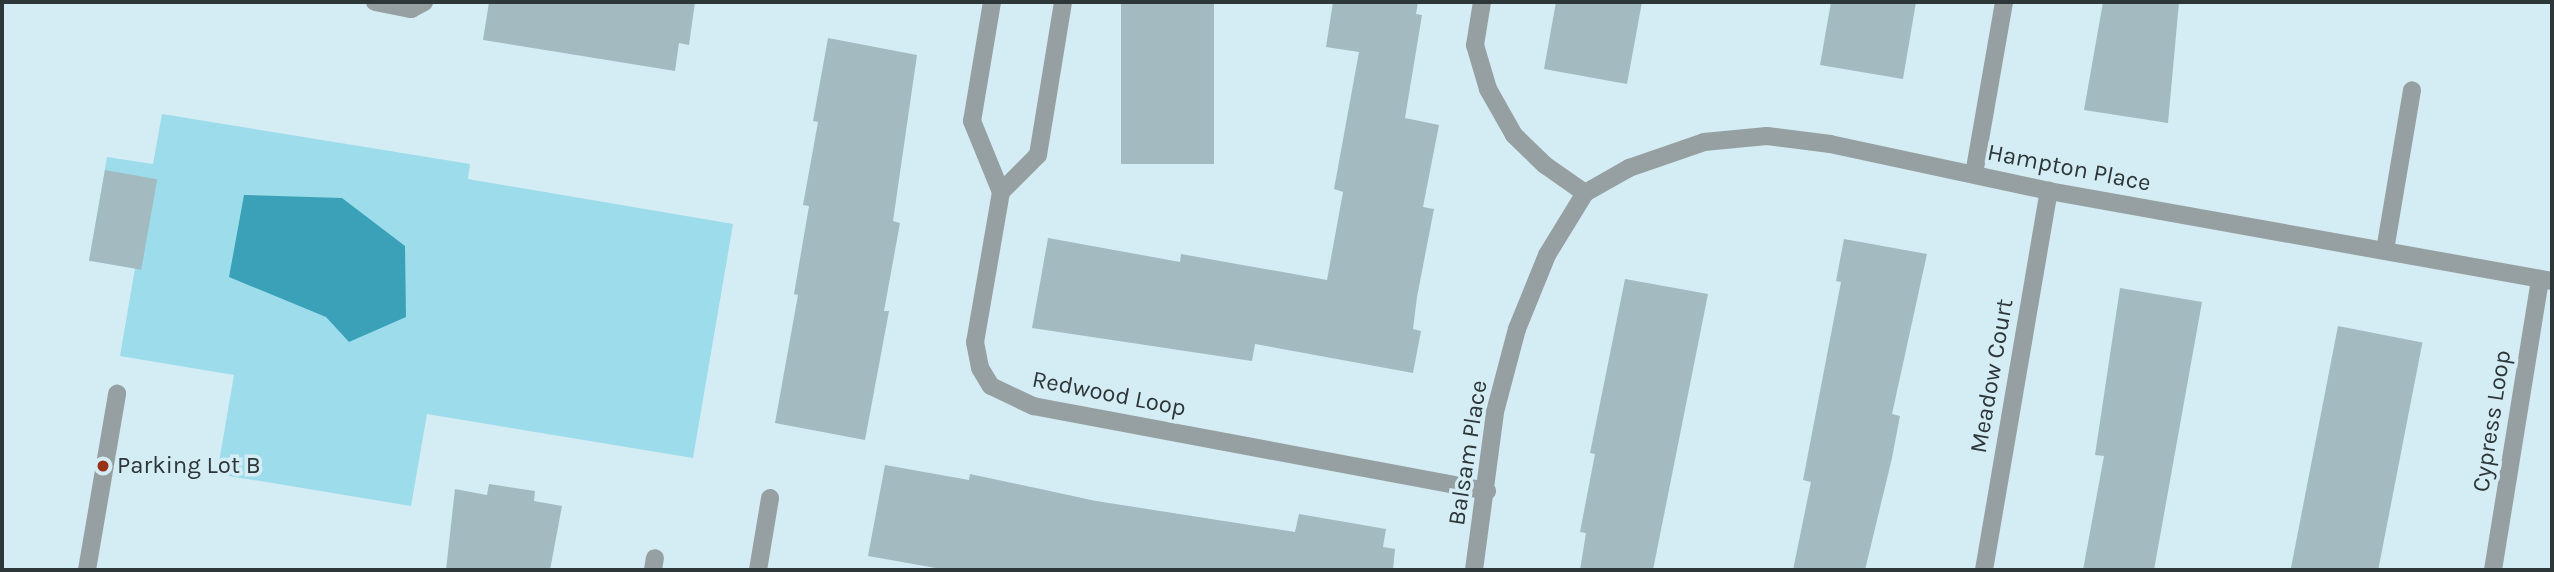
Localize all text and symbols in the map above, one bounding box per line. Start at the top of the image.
street label: Hampton Place [1985,138,2153,198]
street label: Meadow Court [1964,297,2020,455]
street label: Cypress Loop [2467,348,2517,494]
street label: Redwood Loop [1030,365,1188,423]
street label: Balsam Place [1442,378,1494,528]
place label: Parking Lot B [117,452,261,480]
marker: Parking Lot B [95,458,111,474]

